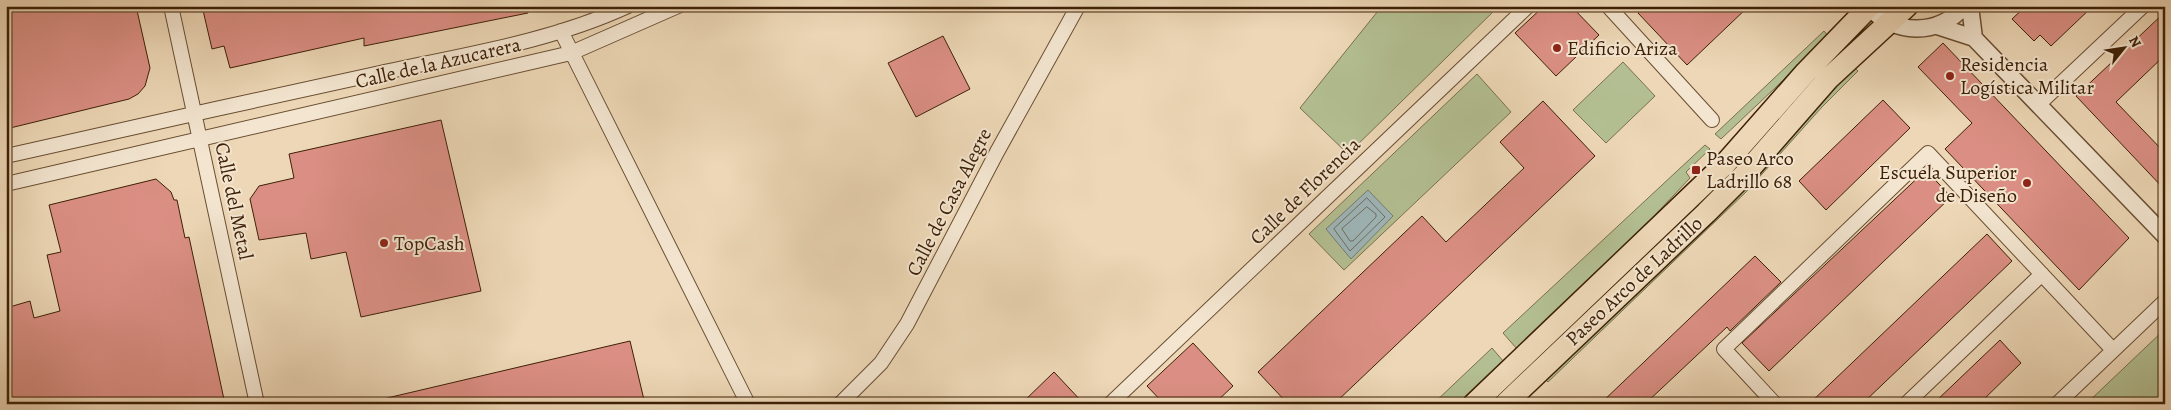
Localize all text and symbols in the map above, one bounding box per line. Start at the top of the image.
north arrow [2098,22,2148,72]
street label: Calle de la Azucarera [353,31,524,95]
text: N [2124,33,2146,51]
place label: Edificio Ariza [1567,35,1678,62]
marker: Edificio Ariza [1551,42,1563,54]
place label: Residencia Logística Militar [1960,51,2094,101]
marker: Residencia Logística Militar [1944,70,1956,82]
street label: Calle de Casa Alegre [900,123,998,281]
street label: Calle de Florencia [1244,131,1367,251]
street label: Calle del Metal [208,140,260,262]
place label: Paseo Arco Ladrillo 68 [1706,145,1794,195]
place label: Escuela Superior de Diseño [1879,159,2017,209]
marker: Paseo Arco Ladrillo 68 [1690,164,1702,176]
marker: Escuela Superior de Diseño [2021,177,2033,189]
street label: Paseo Arco de Ladrillo [1559,210,1709,352]
place label: TopCash [394,230,465,257]
marker: TopCash [378,237,390,249]

